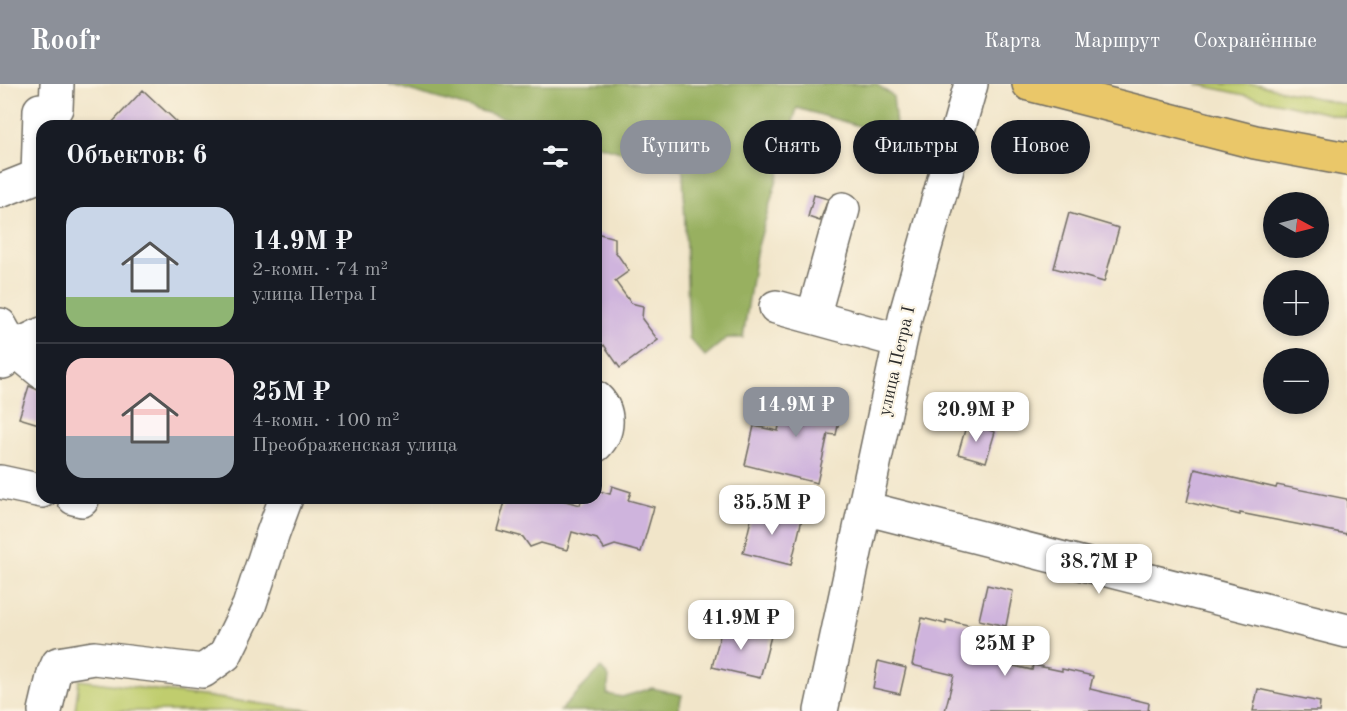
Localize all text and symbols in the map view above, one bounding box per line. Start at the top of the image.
text: Roofr [30,28,101,56]
text: Карта [984,31,1041,52]
text: Маршрут [1074,31,1160,52]
text: Сохранённые [1193,31,1317,52]
chip: Купить [620,120,731,174]
chip: Снять [743,120,841,174]
chip: Фильтры [853,120,979,174]
chip: Новое [991,120,1090,174]
icon: filters [539,140,572,173]
text: Объектов: 6 [66,143,207,169]
north arrow [1263,192,1329,258]
map controls [1263,192,1329,414]
text: 14.9M ₽ [252,229,353,255]
icon: home [114,231,186,303]
text: 2-комн. · 74 m² [252,260,388,280]
button: + [1263,270,1329,336]
text: улица Петра I [252,285,377,305]
street label: улица Петра I [876,304,918,418]
button: − [1263,348,1329,414]
text: 25M ₽ [252,380,331,406]
icon: home [114,382,186,454]
pin: 14.9M ₽ [741,387,851,438]
pin: 20.9M ₽ [921,392,1031,443]
text: 14.9M ₽ [757,396,835,416]
text: 20.9M ₽ [937,401,1015,421]
text: 4-комн. · 100 m² [252,411,400,431]
text: Преображенская улица [252,436,458,456]
pin: 35.5M ₽ [717,485,827,536]
text: 35.5M ₽ [733,494,811,514]
pin: 38.7M ₽ [1044,544,1154,595]
text: 38.7M ₽ [1060,553,1138,573]
pin: 41.9M ₽ [686,600,796,651]
text: 41.9M ₽ [702,609,780,629]
pin: 25M ₽ [963,626,1047,677]
text: 25M ₽ [975,635,1035,655]

